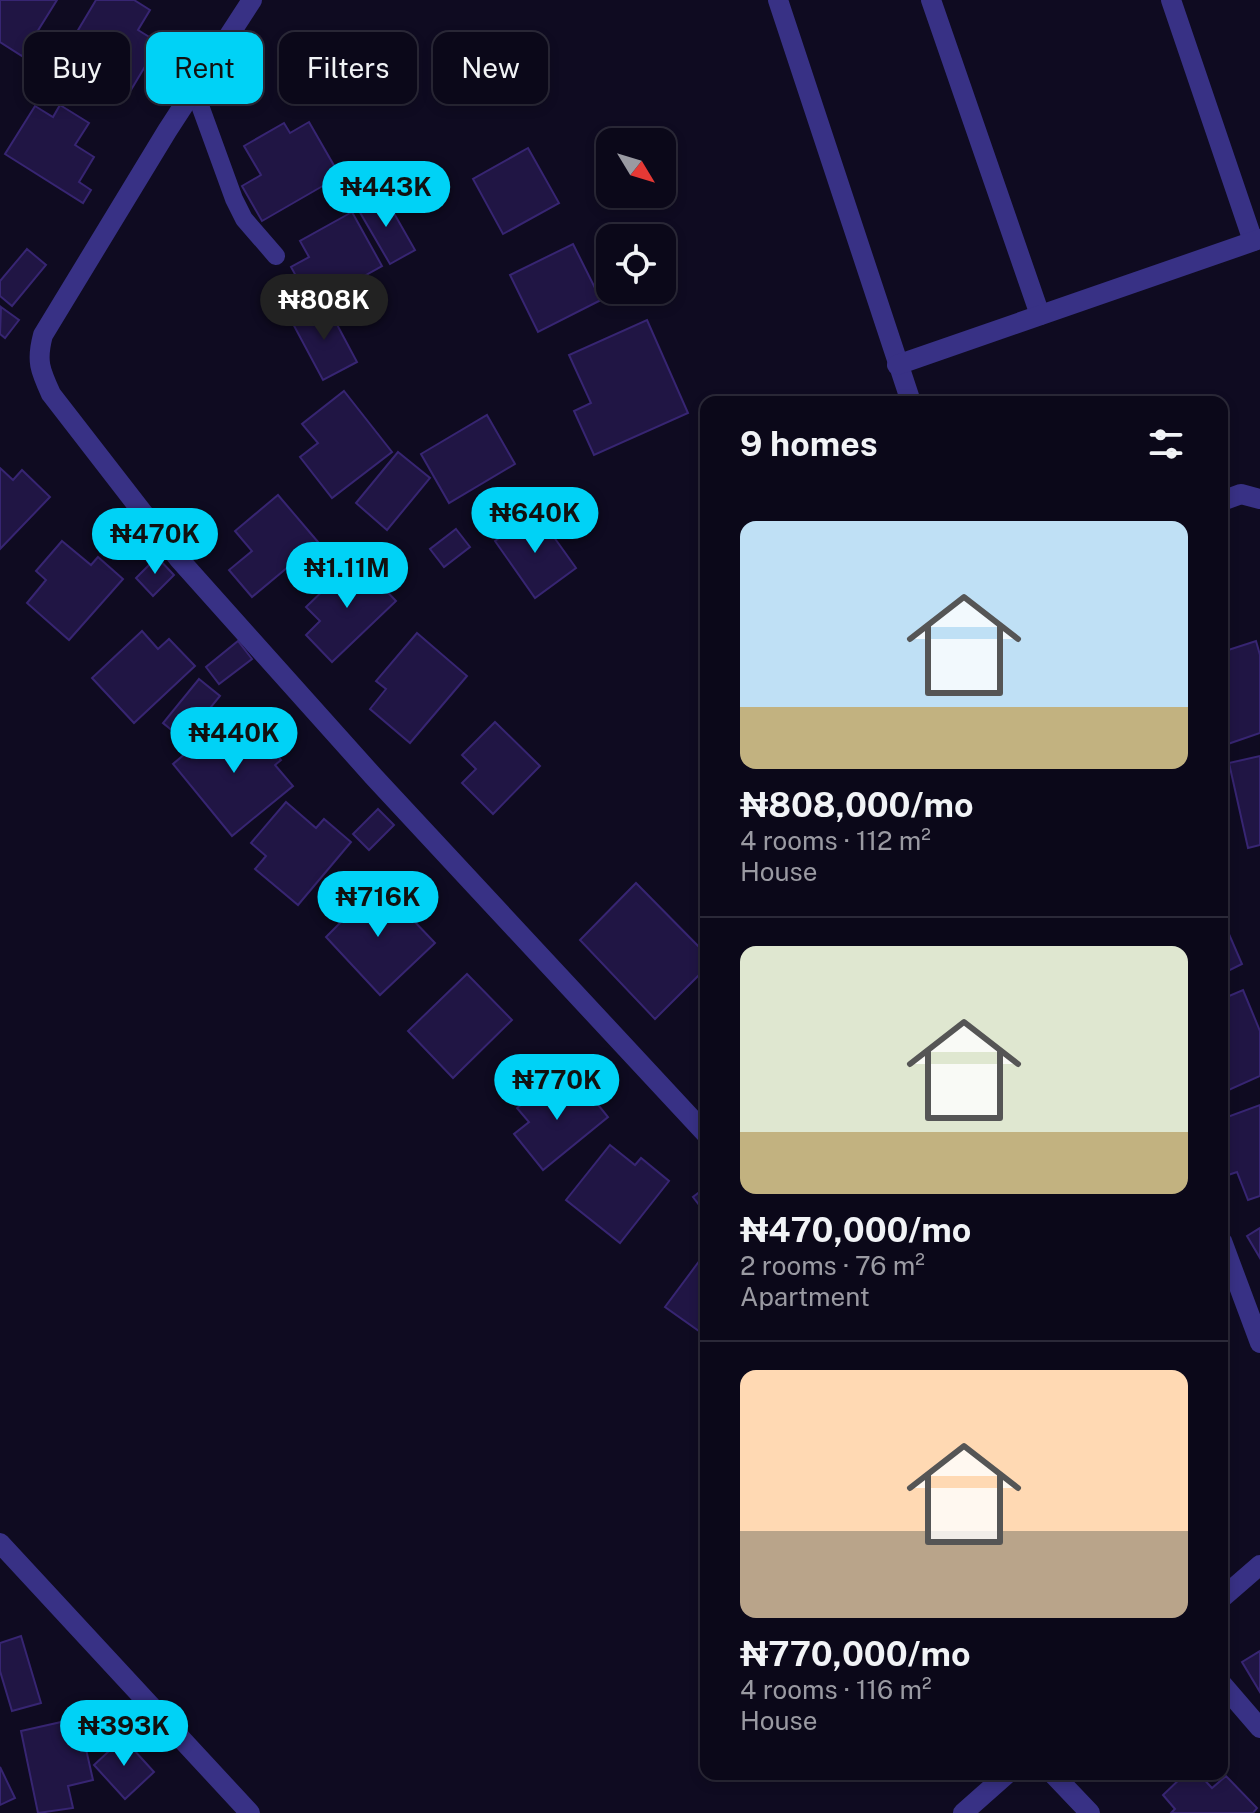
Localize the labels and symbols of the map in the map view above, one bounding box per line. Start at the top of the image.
north arrow [596,128,676,208]
pin: ₦443K [330,161,442,229]
pin: ₦808K [268,274,380,342]
pin: ₦640K [479,487,591,555]
pin: ₦470K [99,508,211,576]
pin: ₦1.11M [282,542,412,610]
pin: ₦440K [178,707,290,775]
pin: ₦716K [322,871,434,939]
pin: ₦770K [501,1054,613,1122]
pin: ₦393K [68,1700,180,1768]

